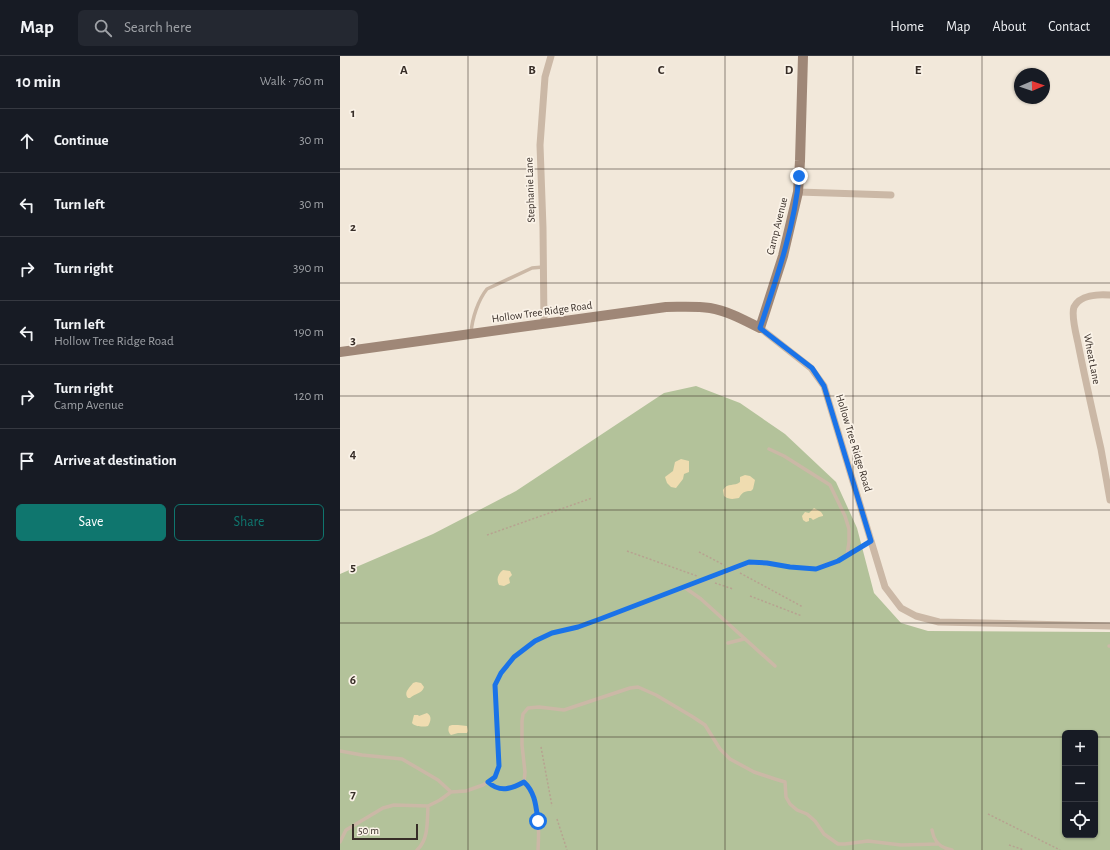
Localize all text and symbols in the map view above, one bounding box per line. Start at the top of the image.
search box [78,10,358,46]
icon: search [92,17,114,39]
text: Map [20,18,54,37]
text: Search here [124,20,192,35]
text: Home [890,20,924,34]
text: Map [946,20,970,34]
text: About [992,20,1026,34]
text: Contact [1048,20,1090,34]
text: A [400,64,408,77]
text: B [528,64,536,77]
text: C [658,64,665,77]
text: D [785,64,794,77]
text: E [915,64,922,77]
north arrow [1014,68,1050,104]
text: 10 min [16,73,61,90]
text: Walk · 760 m [260,75,324,88]
text: 1 [351,107,355,120]
icon: ahead [16,130,38,152]
text: Continue [54,133,109,148]
text: 30 m [299,134,324,147]
street label: Stephanie Lane [523,157,537,223]
route end [790,167,808,185]
icon: left [16,194,38,216]
street label: Camp Avenue [765,196,789,256]
text: Turn left [54,197,105,212]
text: 30 m [299,198,324,211]
text: 2 [350,221,356,234]
icon: right [16,258,38,280]
text: Turn right [54,261,113,276]
text: 390 m [293,262,324,275]
street label: Hollow Tree Ridge Road [491,299,593,325]
text: Turn left [54,317,105,332]
icon: left [16,322,38,344]
text: 190 m [294,326,324,339]
street label: Wheat Lane [1082,333,1102,385]
text: 3 [350,334,356,347]
text: Hollow Tree Ridge Road [54,335,174,348]
text: Turn right [54,381,113,396]
icon: right [16,386,38,408]
text: 120 m [294,390,324,403]
street label: Hollow Tree Ridge Road [834,393,874,493]
text: Camp Avenue [54,399,124,412]
text: 4 [350,448,357,461]
icon: arrive [16,450,38,472]
text: Arrive at destination [54,453,177,468]
button: Save [16,504,166,541]
button: Share [174,504,324,541]
text: 5 [350,561,356,574]
text: 6 [350,674,356,687]
map controls [1062,730,1098,838]
button: + [1062,730,1098,766]
button: − [1062,766,1098,802]
text: 7 [350,788,356,801]
button: locate [1062,802,1098,838]
route start [529,812,547,830]
scale bar [352,822,418,841]
text: 50 m [358,825,379,836]

